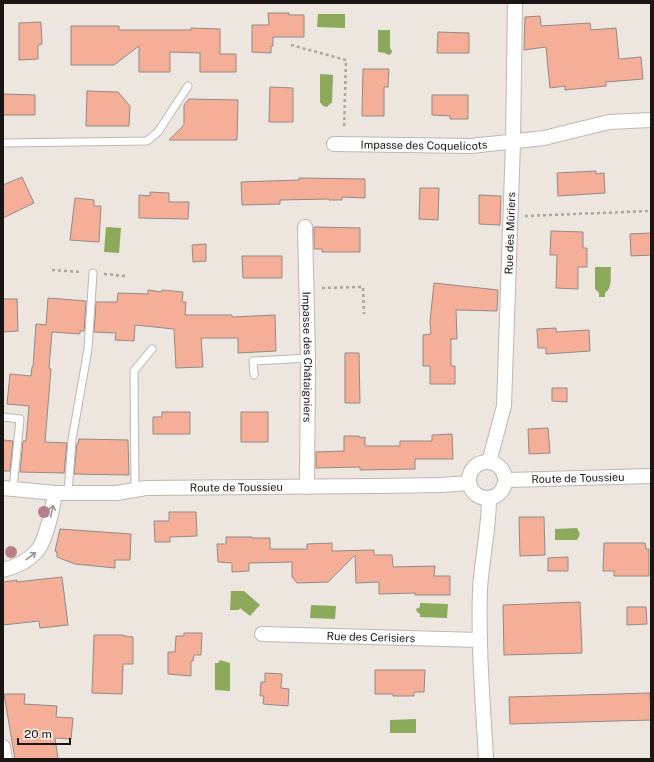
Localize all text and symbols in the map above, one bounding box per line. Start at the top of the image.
street label: Impasse des Coquelicots [361,138,488,152]
street label: Rue des Mûriers [502,191,517,275]
street label: Impasse des Châtaigniers [300,291,314,423]
street label: Route de Toussieu [531,471,625,485]
street label: Route de Toussieu [190,481,283,494]
one-way arrow [48,505,56,518]
one-way arrow [25,551,36,560]
street label: Rue des Cerisiers [326,630,416,644]
scale bar [18,720,70,746]
text: 20 m [24,727,52,741]

